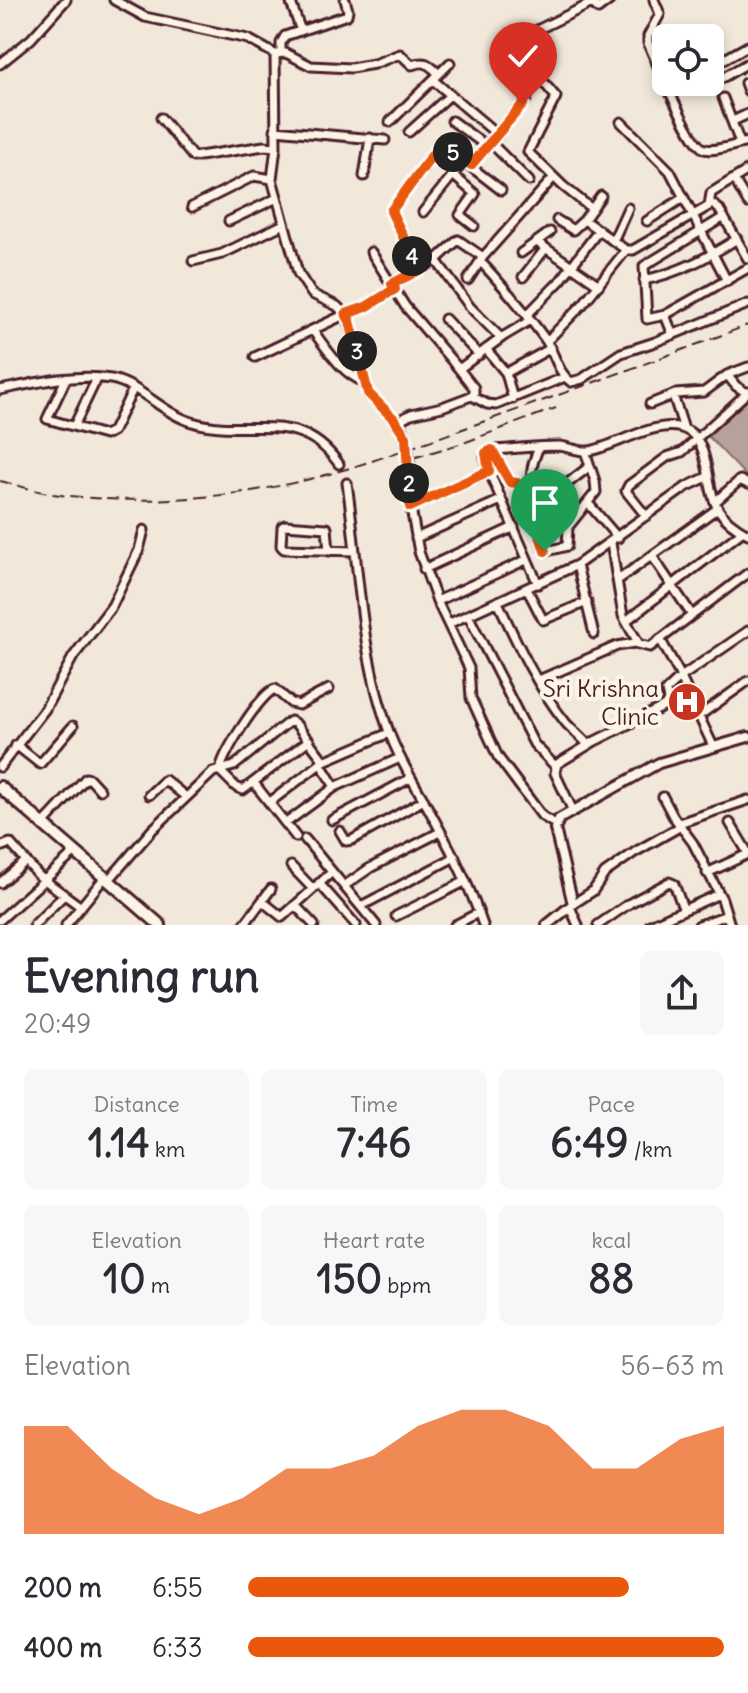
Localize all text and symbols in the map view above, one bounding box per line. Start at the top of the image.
pin [489,22,557,104]
map controls [652,24,724,96]
button: locate [652,24,724,96]
icon: check [501,34,545,78]
pin: 5 [433,132,473,172]
text: 5 [447,138,459,166]
pin: 4 [392,236,432,276]
text: 4 [406,242,418,270]
pin: 3 [337,331,377,371]
text: 3 [351,337,363,365]
pin: 2 [389,463,429,503]
text: 2 [403,469,415,497]
pin [511,469,579,551]
icon: arrive [523,481,567,525]
place label: Sri Krishna Clinic [542,673,659,731]
hospital icon: Sri Krishna Clinic [666,681,708,723]
text: Evening run [24,949,259,1004]
button: share [640,951,724,1035]
text: 20:49 [24,1007,91,1040]
text: Distance [94,1090,180,1118]
text: Time [350,1090,398,1118]
text: Pace [587,1090,635,1118]
text: 1.14 [88,1118,150,1168]
text: 7:46 [337,1118,411,1168]
text: 6:49 [550,1118,629,1168]
text: km [150,1135,185,1163]
text: /km [629,1135,672,1163]
text: Elevation [92,1226,182,1254]
text: Heart rate [323,1226,425,1254]
text: kcal [592,1226,631,1254]
text: 10 [103,1254,146,1304]
text: 150 [317,1254,382,1304]
text: 88 [588,1254,634,1304]
text: m [146,1271,170,1299]
text: bpm [382,1271,431,1299]
text: Elevation [24,1349,131,1382]
text: 56–63 m [621,1349,724,1382]
text: 200 m [24,1571,101,1604]
text: 6:55 [152,1571,203,1604]
text: 400 m [24,1631,102,1664]
text: 6:33 [152,1631,202,1664]

